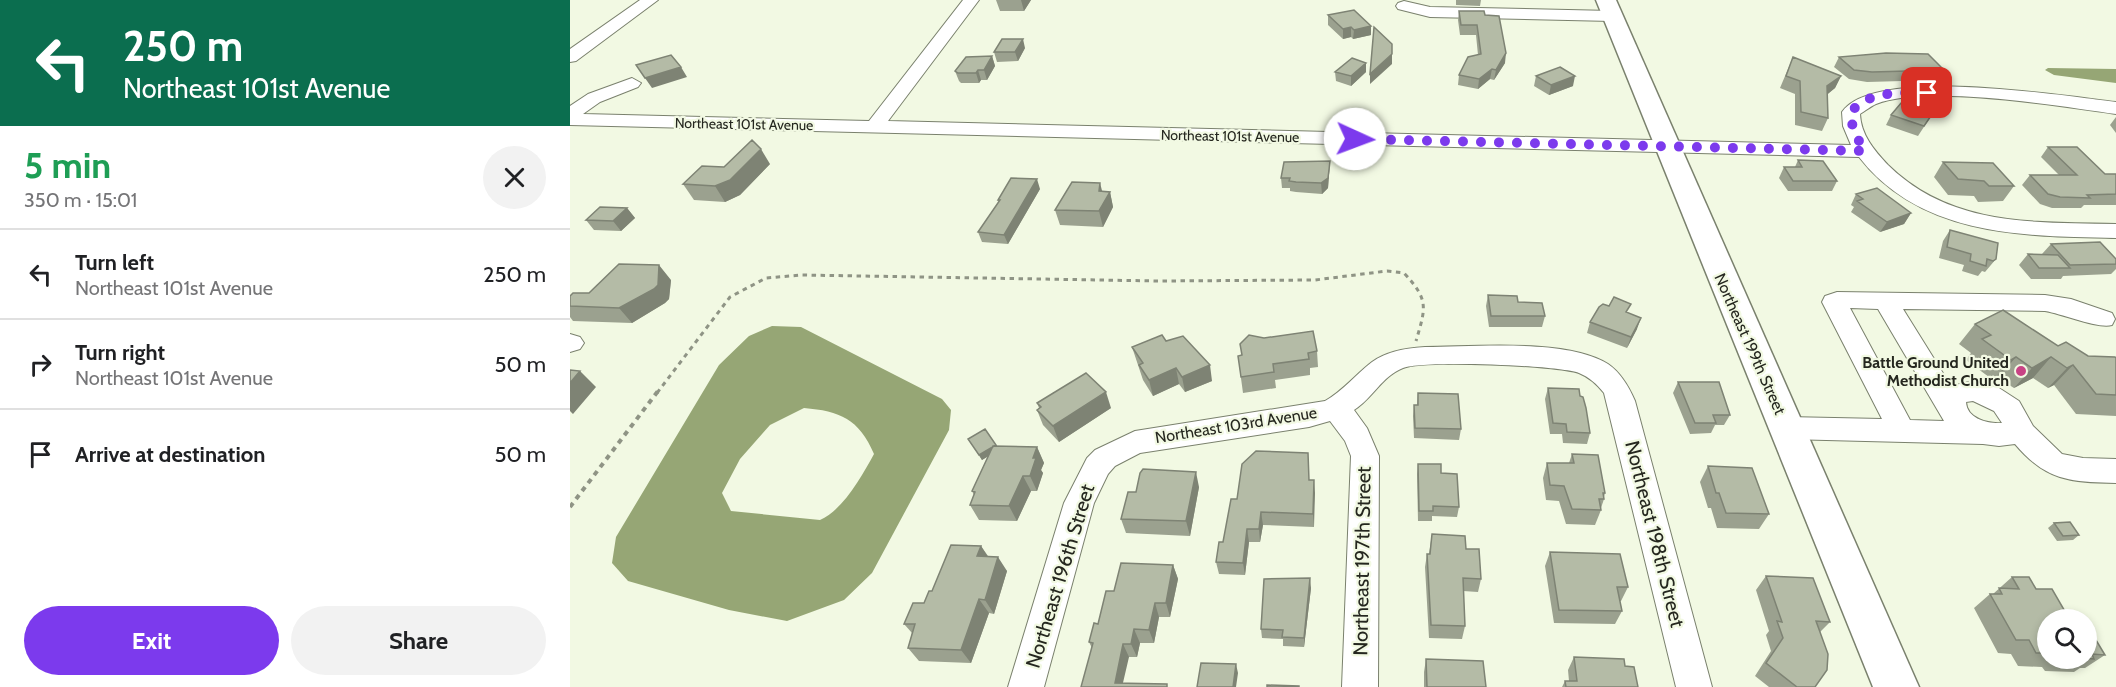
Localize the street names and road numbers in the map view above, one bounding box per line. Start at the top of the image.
street label: Northeast 101st Avenue [675,114,813,134]
street label: Northeast 101st Avenue [1161,126,1299,146]
street label: Northeast 199th Street [1710,270,1790,418]
street label: Northeast 103rd Avenue [1154,403,1318,447]
street label: Northeast 198th Street [1620,438,1690,630]
street label: Northeast 197th Street [1348,466,1376,656]
street label: Northeast 196th Street [1021,481,1099,671]

